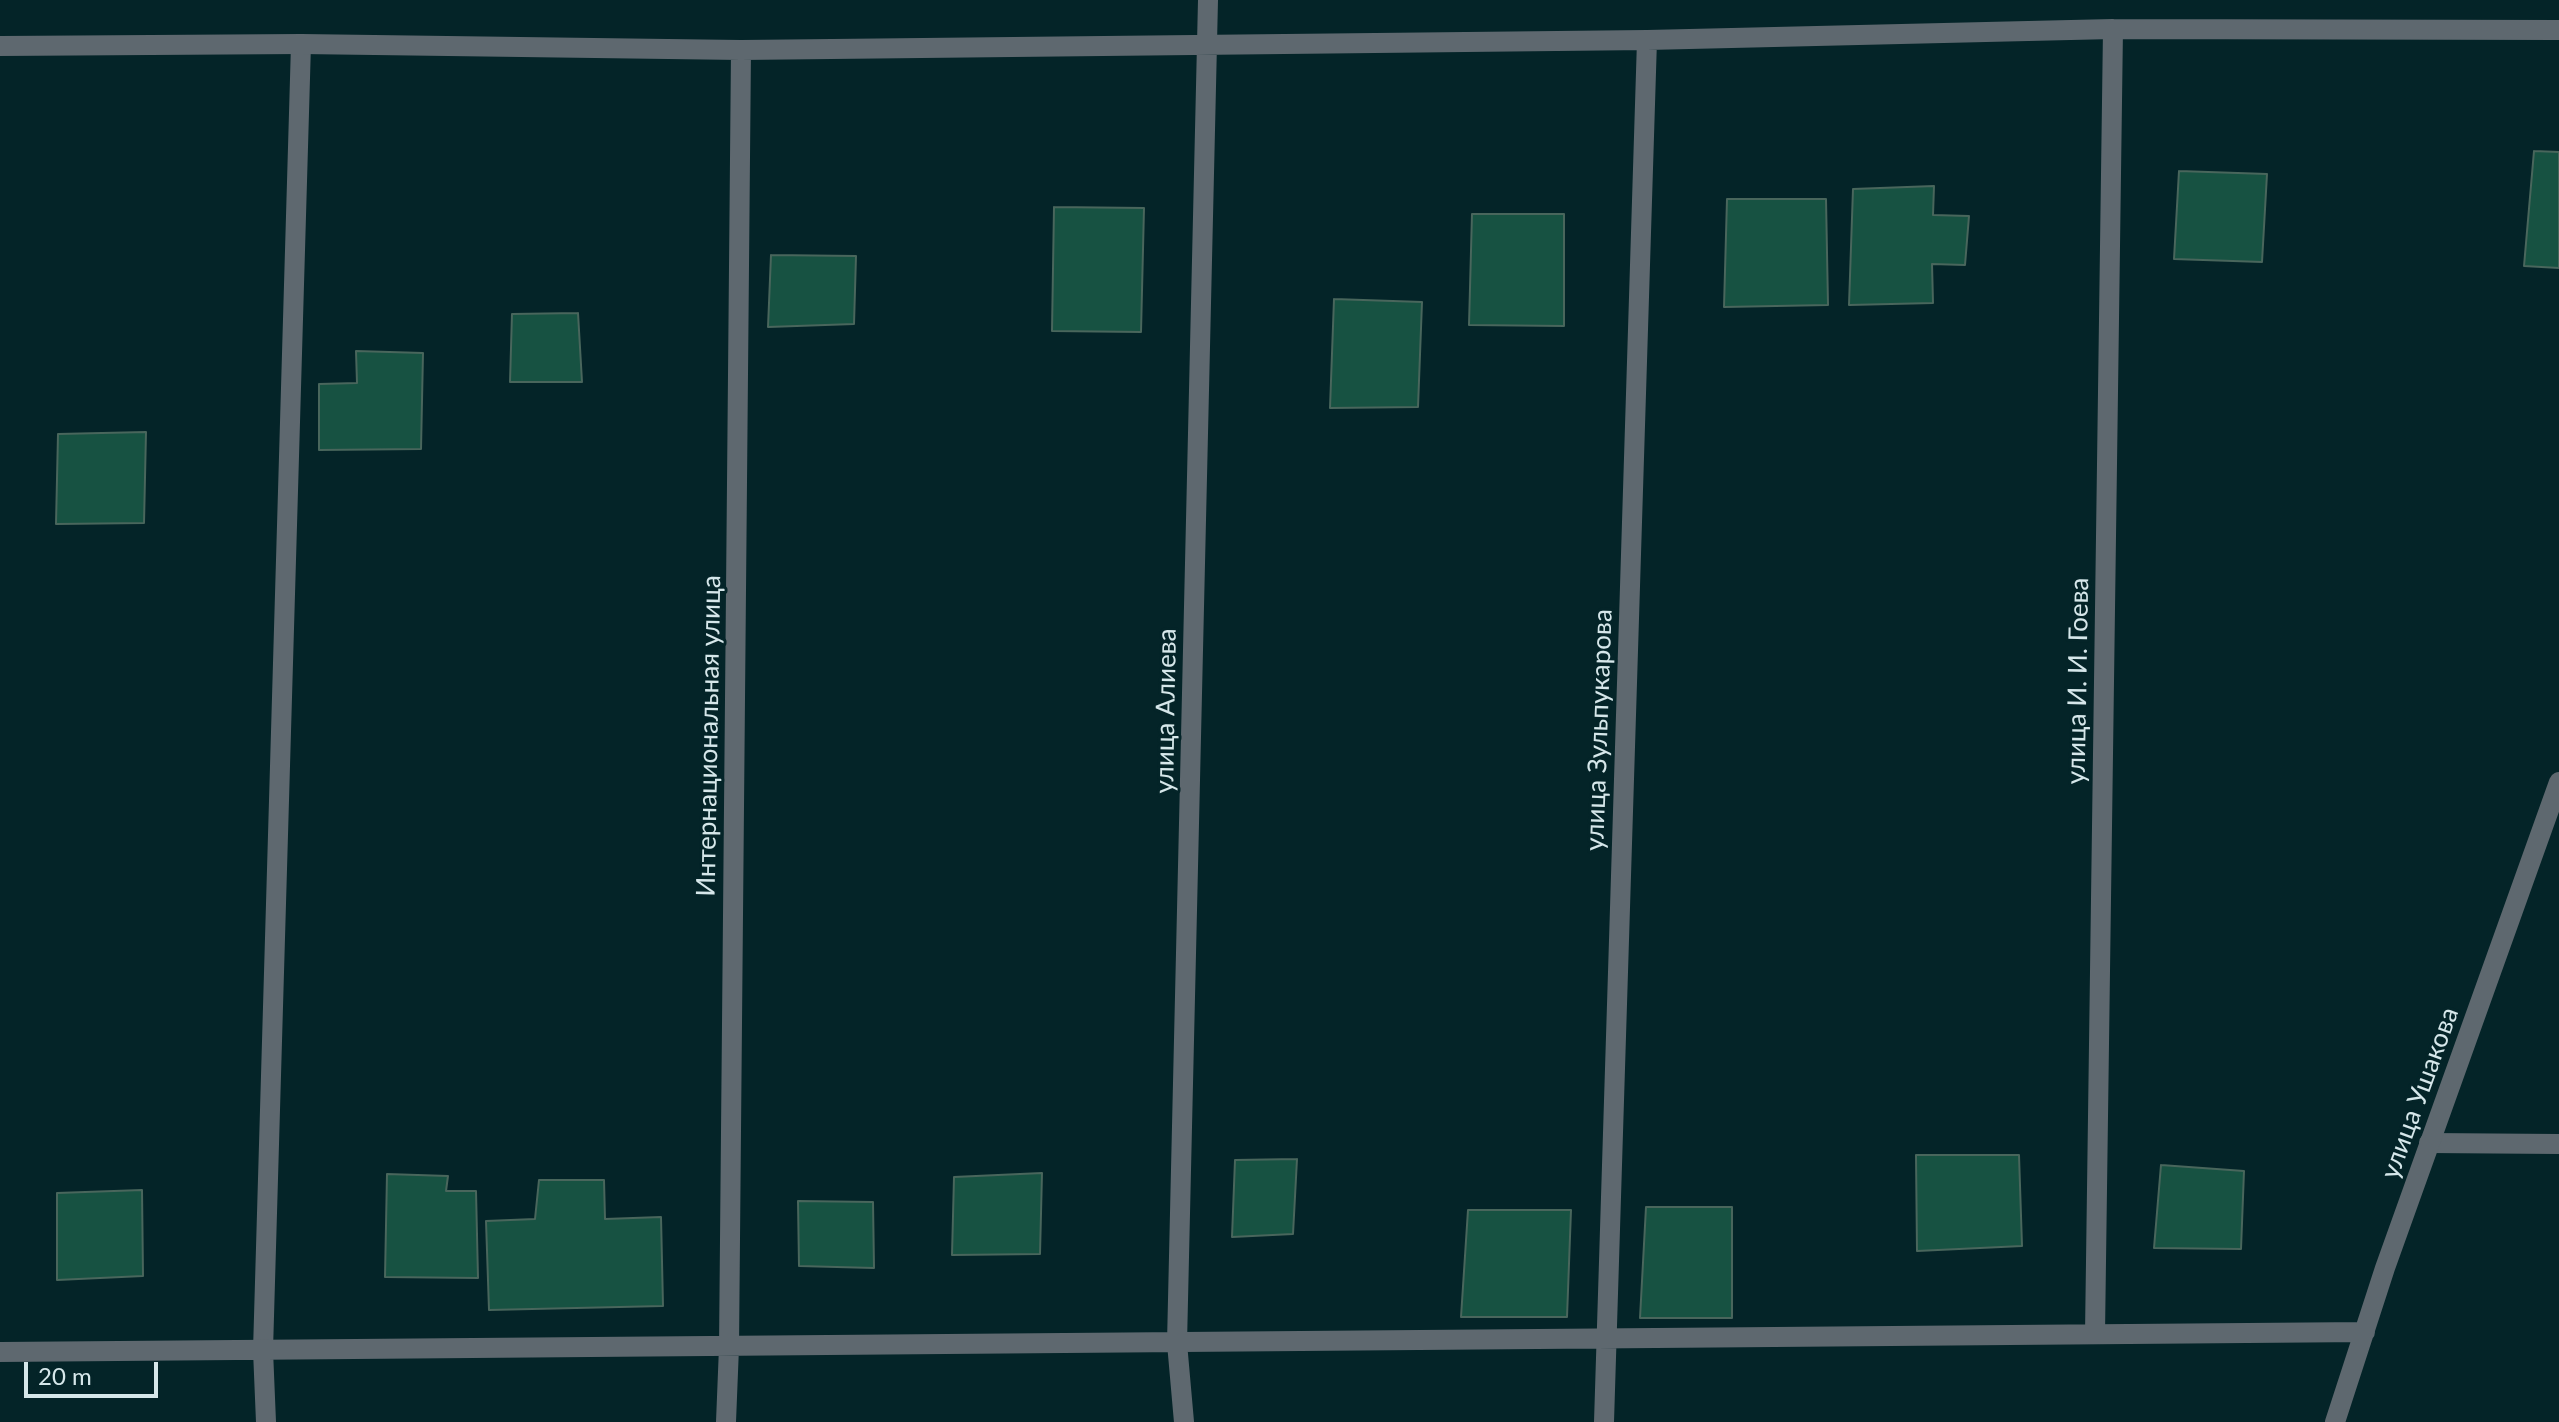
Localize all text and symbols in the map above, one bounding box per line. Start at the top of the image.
street label: Интернациональная улица [691,575,727,897]
street label: улица И. И. Гоева [2061,577,2095,785]
street label: улица Зульпукарова [1579,609,1619,851]
street label: улица Алиева [1149,628,1183,794]
street label: улица Ушакова [2375,1003,2465,1183]
scale bar [28,1346,162,1396]
text: 20 m [38,1361,92,1390]

